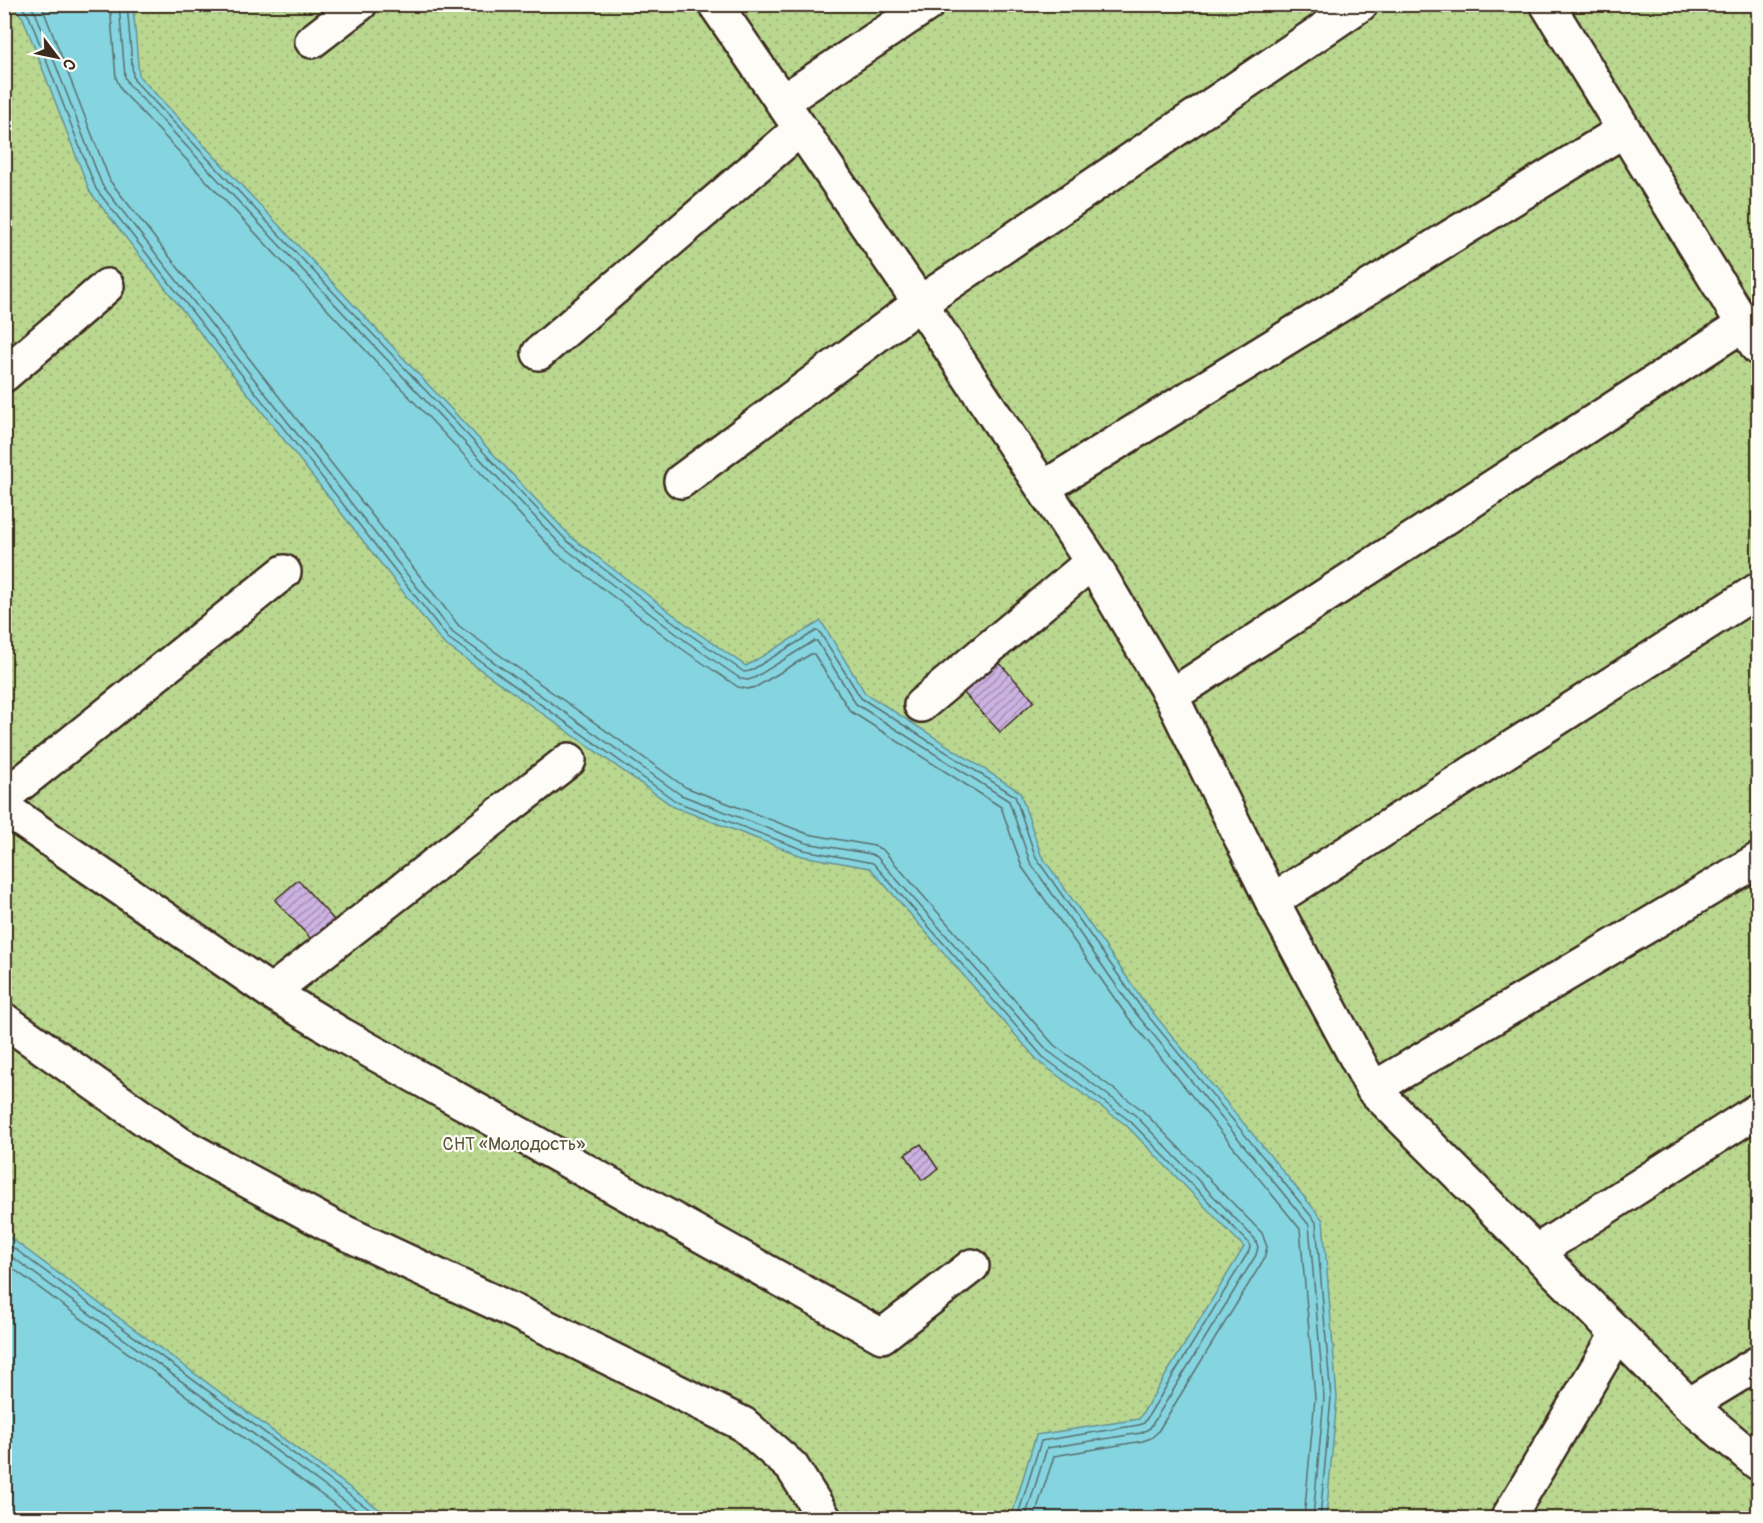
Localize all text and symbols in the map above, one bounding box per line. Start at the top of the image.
north arrow [27,27,87,87]
text: С [58,55,80,74]
park label: СНТ «Молодость» [443,1133,585,1156]

